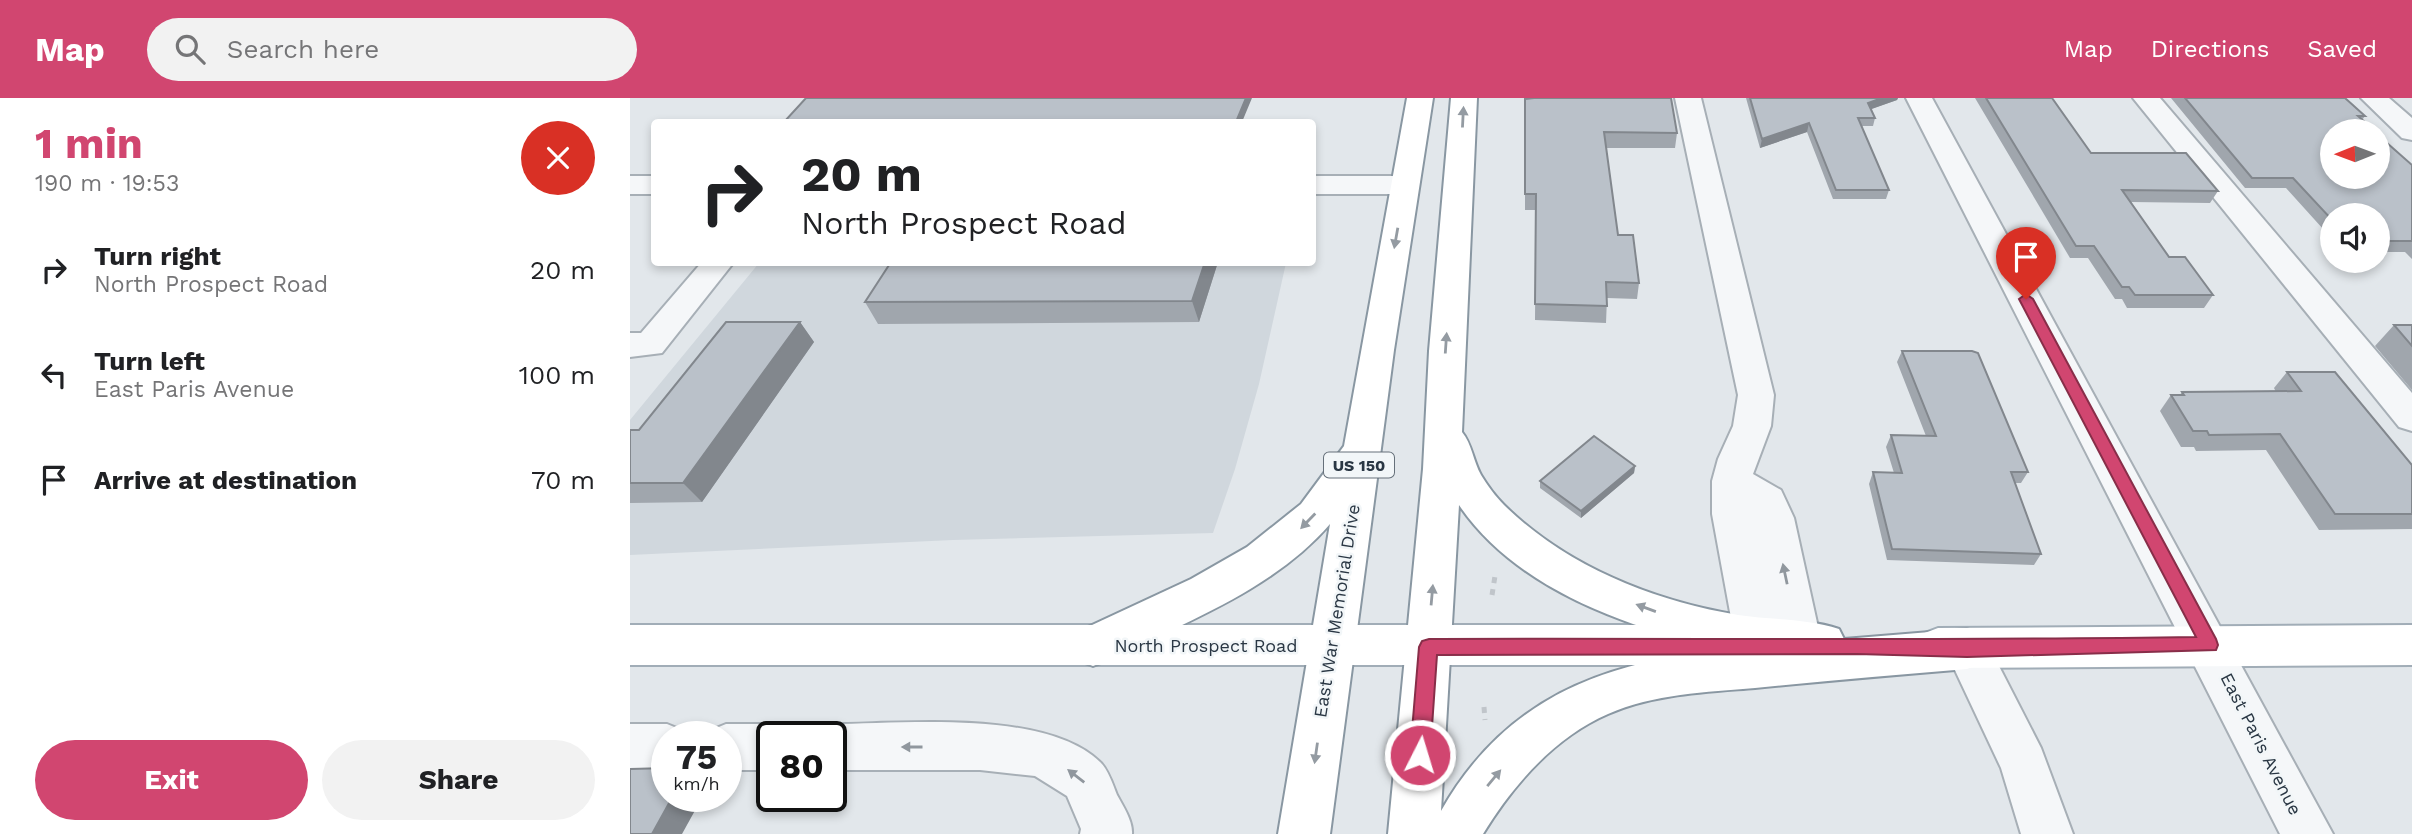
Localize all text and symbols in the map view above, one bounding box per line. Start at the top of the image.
search box [147,18,637,81]
text: Map [35,30,105,69]
icon: search [171,30,209,68]
text: Search here [227,34,379,64]
text: Map [2064,35,2113,63]
text: Directions [2151,35,2269,63]
text: Saved [2307,35,2377,63]
one-way arrow [1458,105,1469,127]
text: 1 min [35,119,143,168]
north arrow [2320,119,2390,189]
map controls [2320,119,2390,273]
button: close [521,121,595,195]
text: 20 m [801,145,922,203]
icon: right [686,147,777,238]
text: 190 m · 19:53 [35,170,179,197]
button: sound [2320,203,2390,273]
text: North Prospect Road [801,204,1127,242]
one-way arrow [1390,227,1401,249]
pin [1996,227,2056,299]
icon: arrive [2007,238,2045,276]
text: Turn right [94,241,221,271]
icon: right [35,251,73,289]
text: 20 m [530,255,595,285]
text: North Prospect Road [94,271,328,298]
one-way arrow [1441,332,1452,354]
text: Turn left [94,346,205,376]
icon: left [35,356,73,394]
text: 100 m [519,360,595,390]
text: East Paris Avenue [94,376,294,403]
road number: US 150 [1324,452,1394,478]
icon: arrive [35,461,73,499]
text: Arrive at destination [94,465,357,495]
text: 70 m [531,465,595,495]
street label: East War Memorial Drive [1309,503,1364,719]
one-way arrow [1300,512,1316,529]
one-way arrow [1780,563,1791,585]
one-way arrow [1427,584,1438,606]
one-way arrow [1635,603,1656,614]
street label: North Prospect Road [1114,635,1298,656]
street label: East Paris Avenue [2217,669,2306,818]
position arrow [1383,718,1457,792]
speed limit sign: 80 [756,721,847,812]
text: 75 [676,736,717,778]
button: Exit [35,740,308,820]
button: Share [322,740,595,820]
one-way arrow [901,741,923,753]
one-way arrow [1310,742,1321,764]
one-way arrow [1066,769,1085,783]
one-way arrow [1487,769,1502,787]
text: km/h [673,773,720,794]

